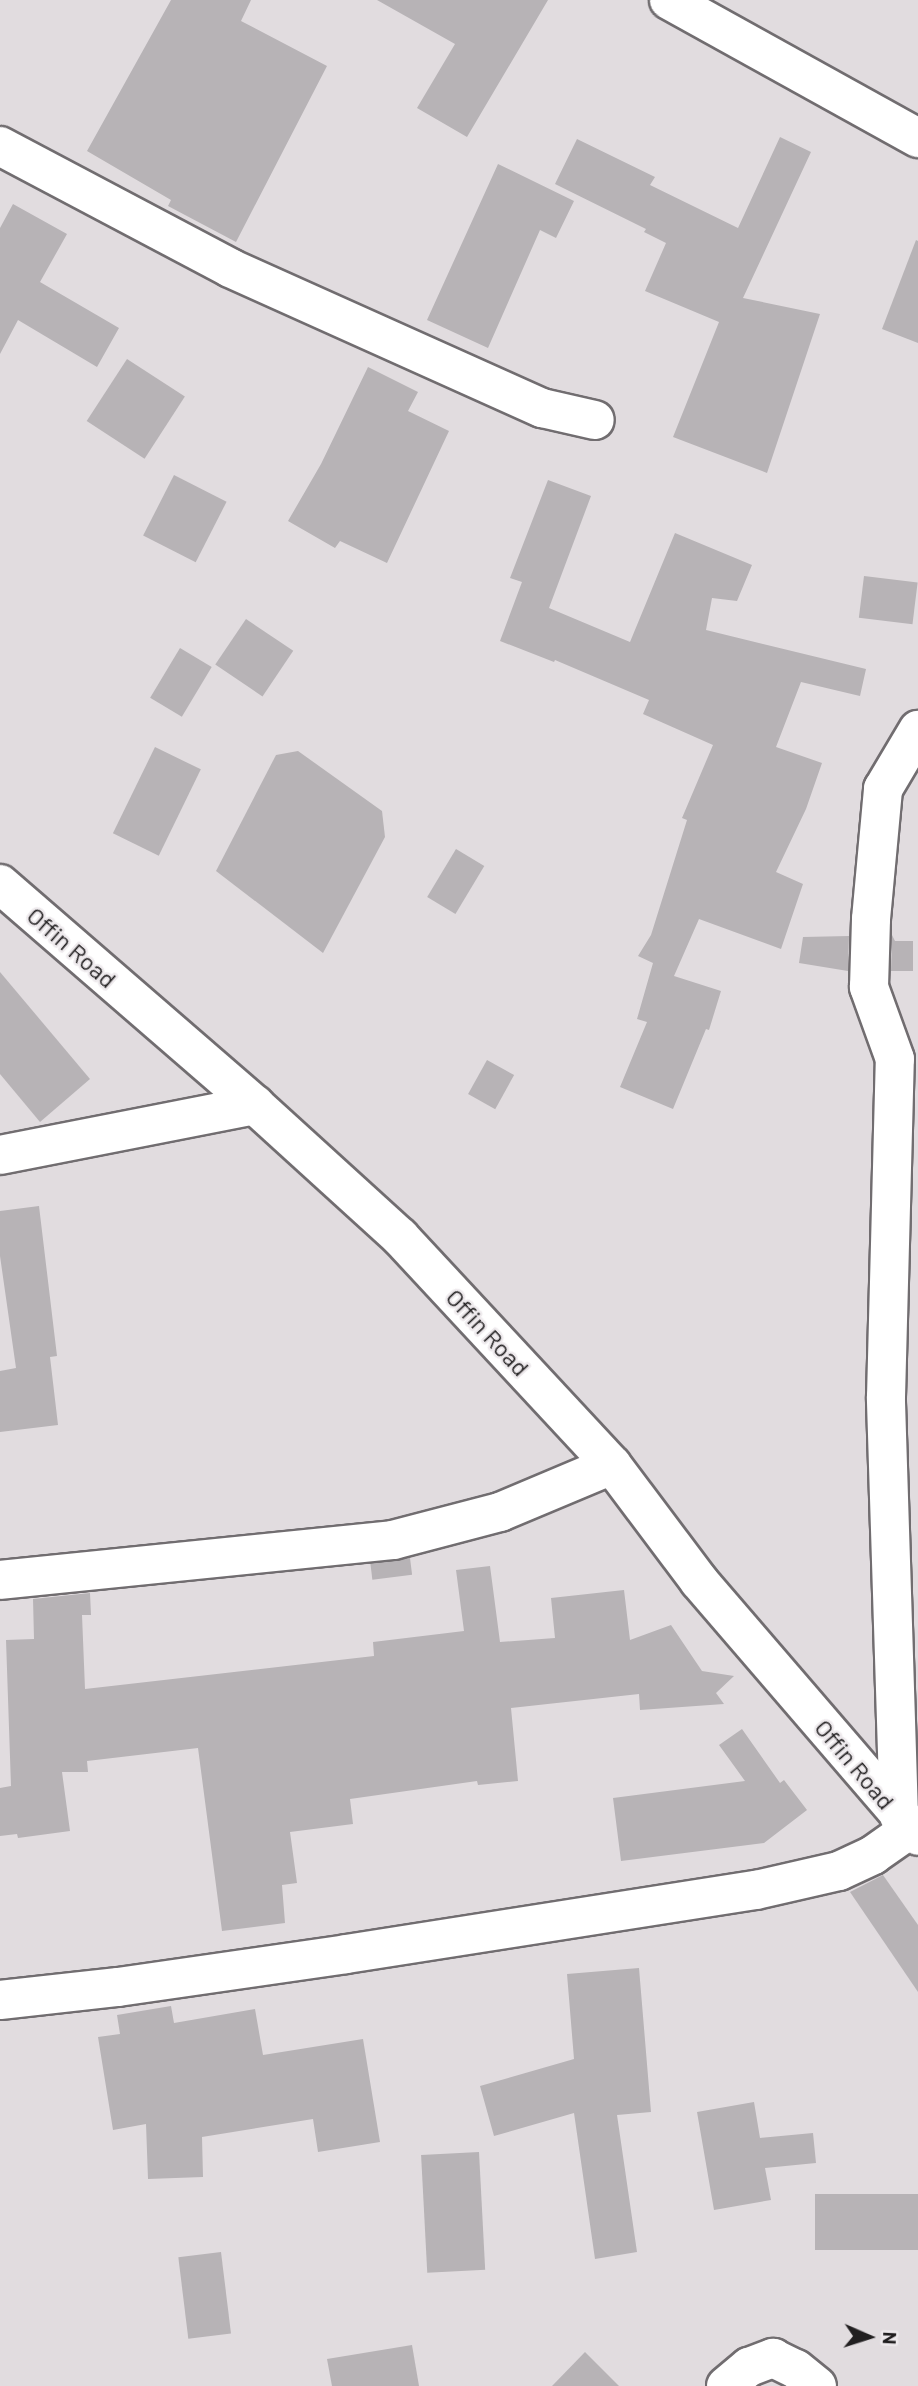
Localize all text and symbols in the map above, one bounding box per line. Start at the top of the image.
street label: Offin Road [22,901,122,993]
street label: Offin Road [441,1283,535,1381]
street label: Offin Road [809,1713,901,1815]
north arrow [834,2302,904,2372]
text: N [879,2331,902,2345]

